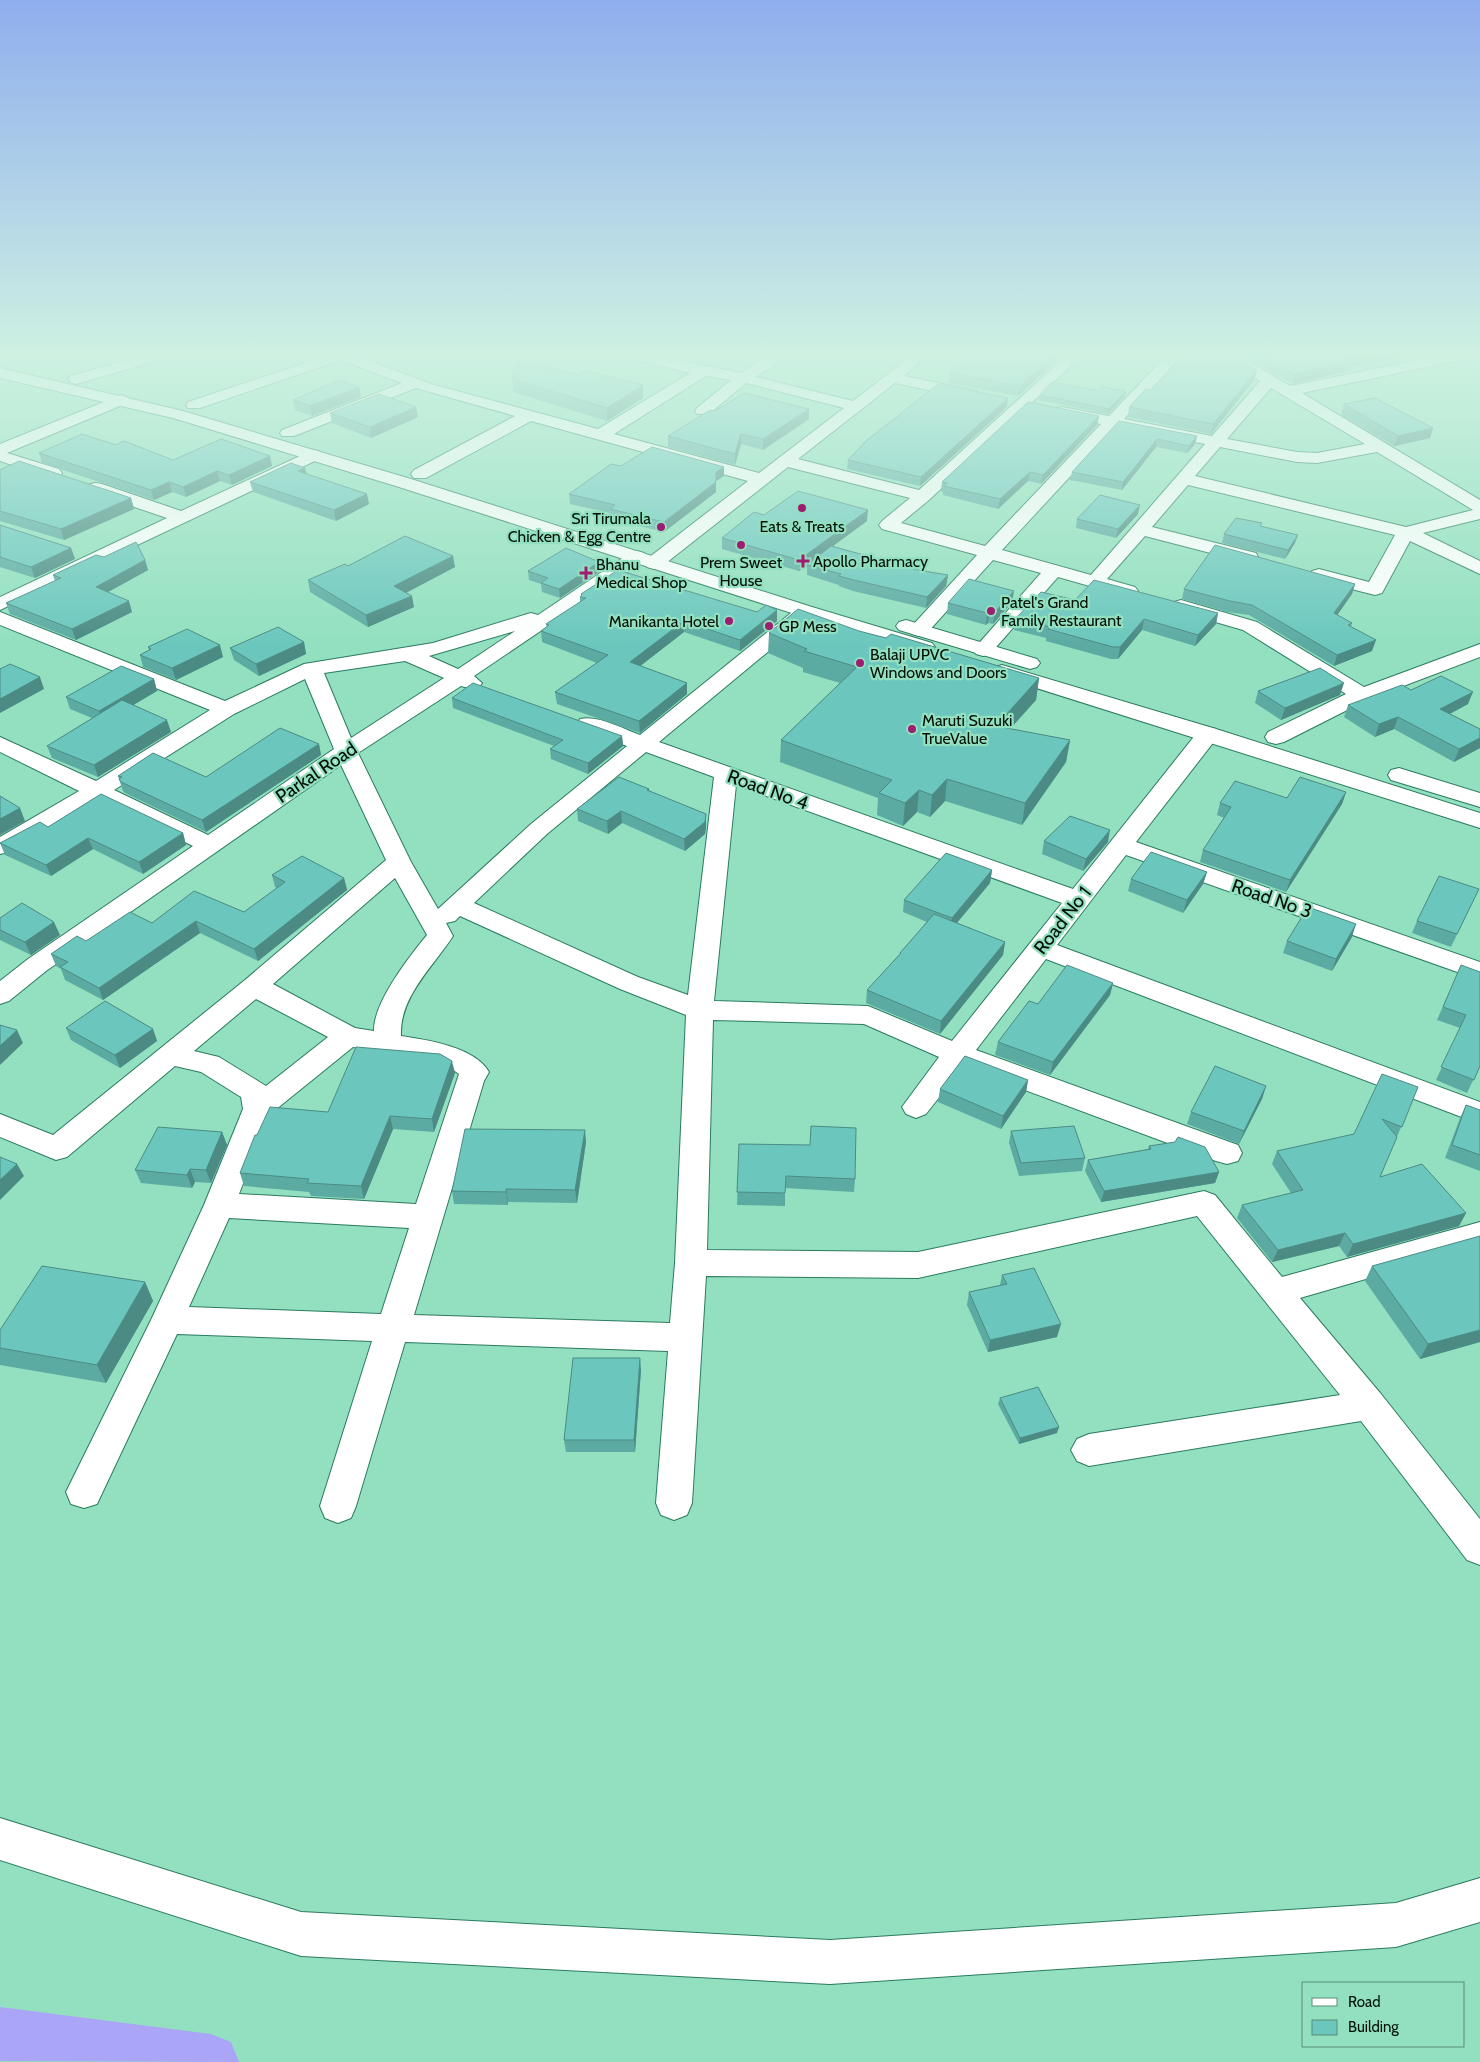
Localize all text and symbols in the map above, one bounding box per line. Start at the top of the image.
marker: Eats & Treats [796,502,808,514]
place label: Sri Tirumala Chicken & Egg Centre [508,509,651,546]
place label: Eats & Treats [759,517,845,536]
marker: Sri Tirumala Chicken & Egg Centre [655,521,667,533]
marker: Prem Sweet House [735,539,747,551]
place label: Apollo Pharmacy [813,552,928,571]
place label: Prem Sweet House [700,553,783,590]
place label: Bhanu Medical Shop [596,555,687,592]
marker: Apollo Pharmacy [797,555,809,567]
marker: Bhanu Medical Shop [580,567,592,579]
place label: Patel's Grand Family Restaurant [1001,593,1122,630]
marker: Patel's Grand Family Restaurant [985,605,997,617]
place label: Manikanta Hotel [609,612,719,631]
marker: Manikanta Hotel [723,615,735,627]
place label: GP Mess [779,617,837,636]
marker: GP Mess [763,620,775,632]
place label: Balaji UPVC Windows and Doors [870,645,1007,682]
marker: Balaji UPVC Windows and Doors [854,657,866,669]
place label: Maruti Suzuki TrueValue [922,711,1013,748]
marker: Maruti Suzuki TrueValue [906,723,918,735]
street label: Parkal Road [271,737,361,808]
street label: Road No 4 [724,764,811,815]
street label: Road No 3 [1229,874,1315,923]
street label: Road No 1 [1029,882,1096,959]
legend [1302,1982,1465,2047]
text: Road [1348,1993,1381,2011]
text: Building [1348,2018,1399,2036]

